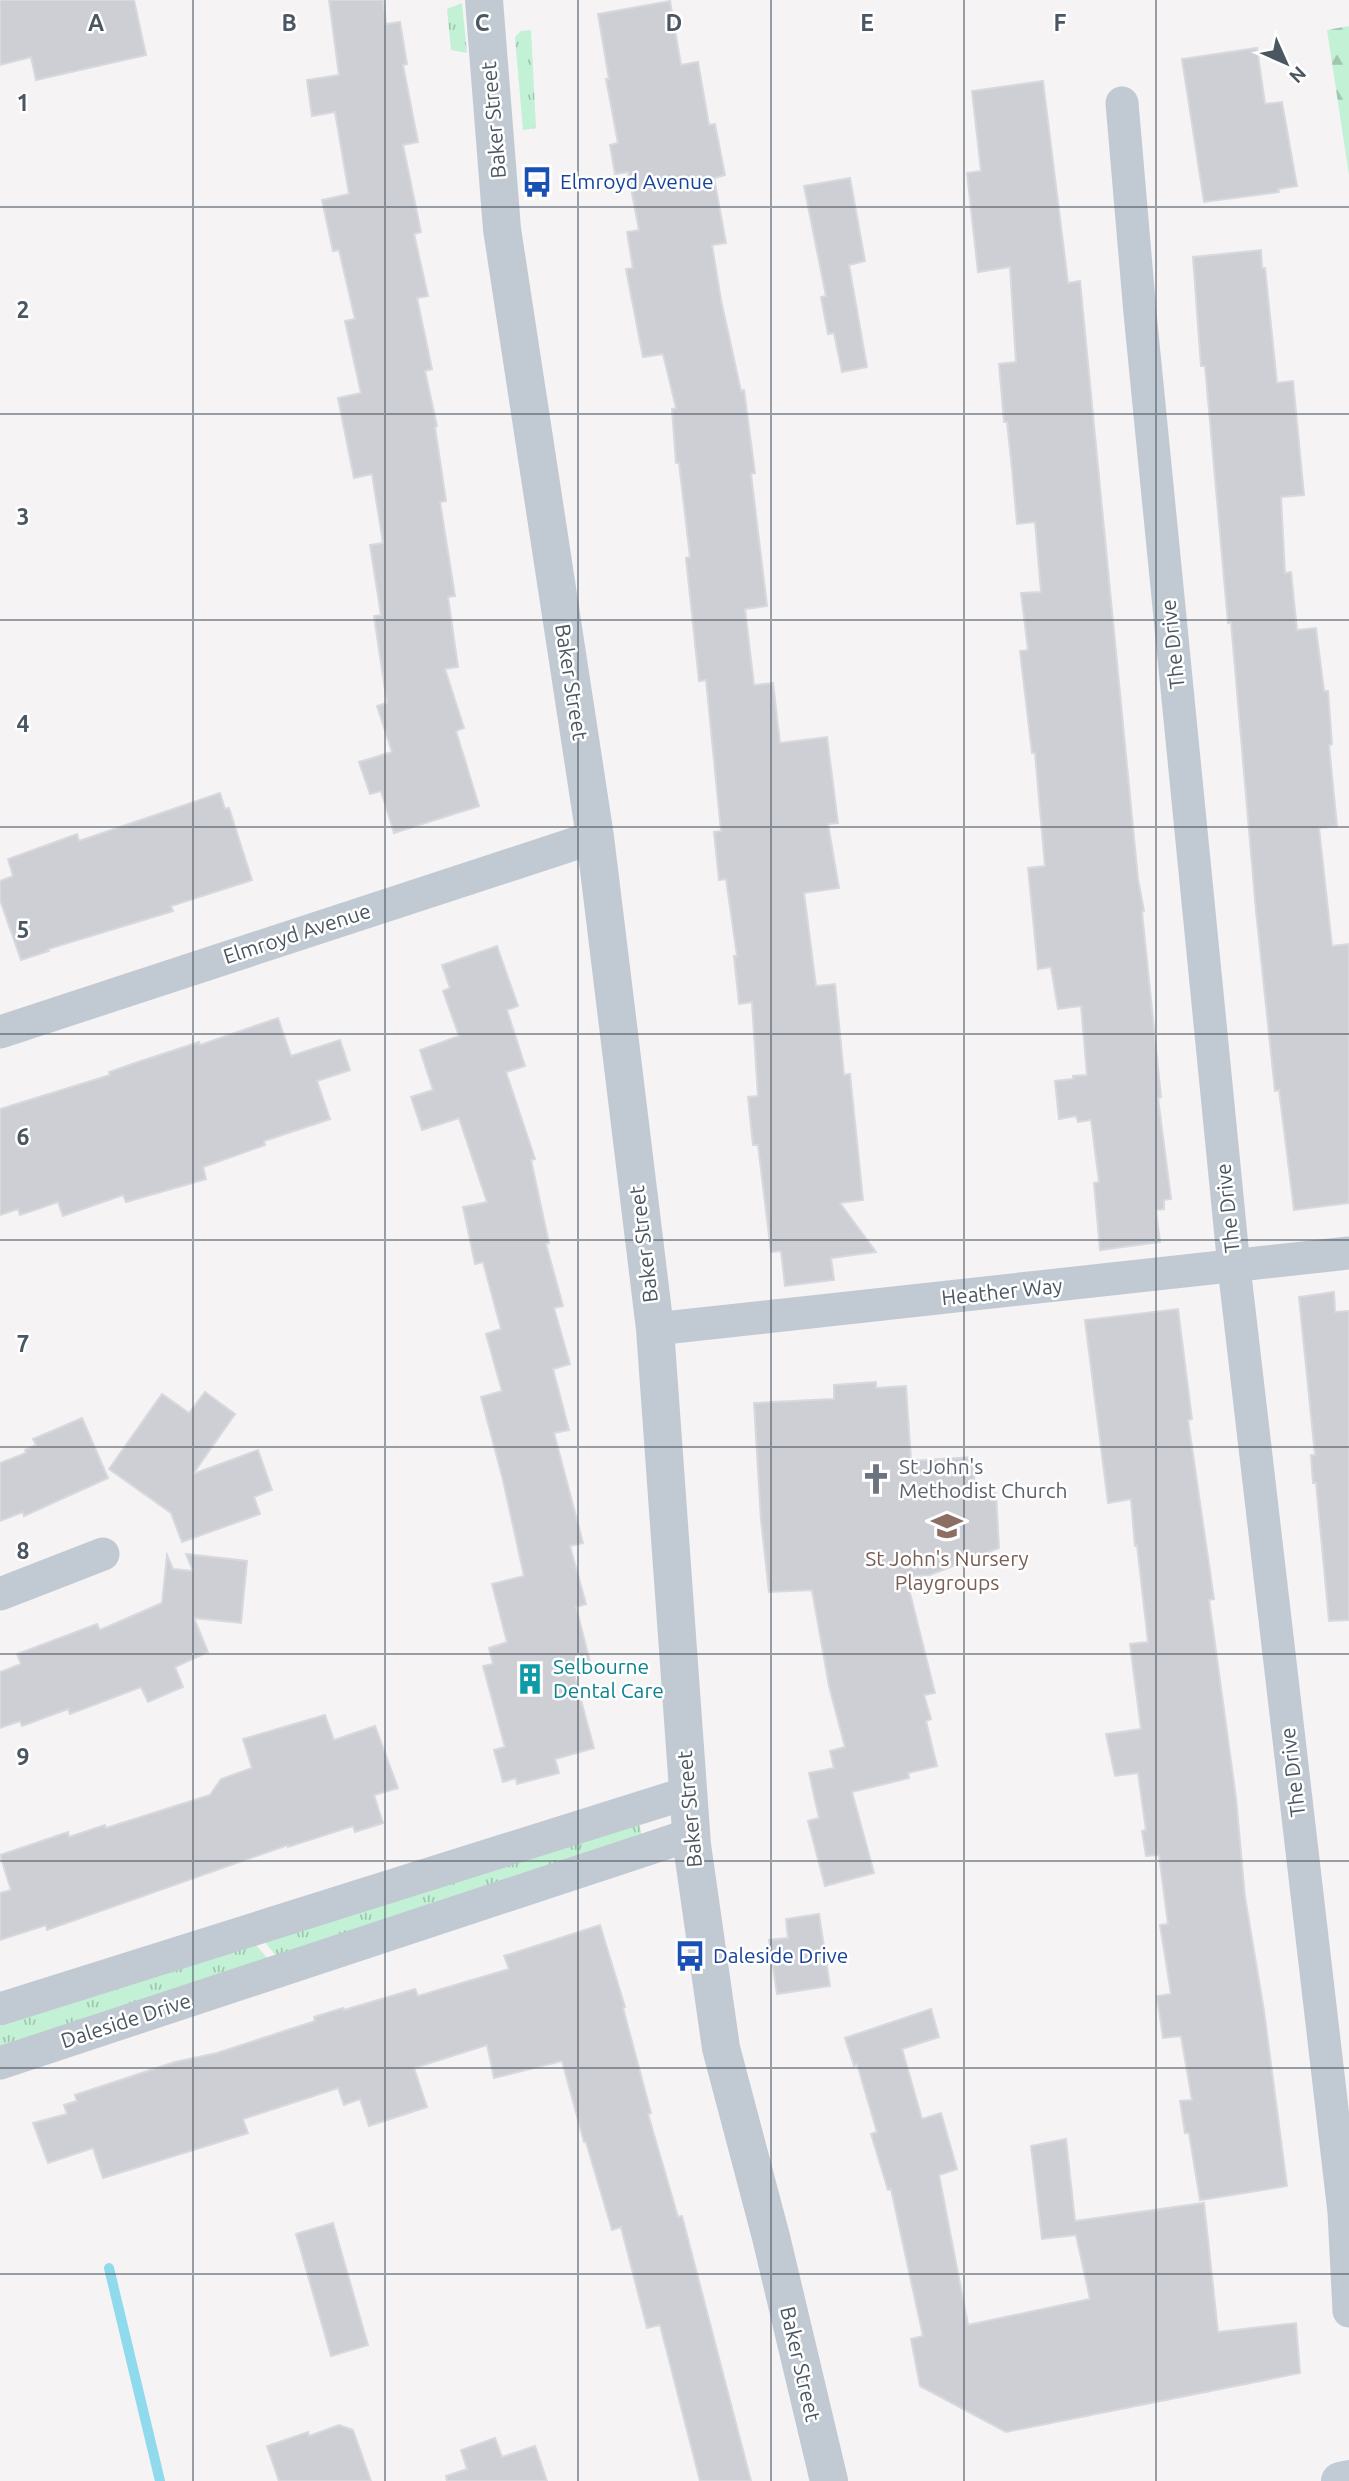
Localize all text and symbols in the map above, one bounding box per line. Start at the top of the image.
text: A [88,10,104,35]
text: B [281,10,297,35]
text: C [475,10,490,35]
text: D [666,10,682,35]
text: E [860,10,874,35]
text: F [1054,10,1067,35]
north arrow [1251,28,1321,98]
street label: Baker Street [476,61,510,180]
text: N [1285,62,1311,88]
text: 1 [17,90,29,115]
bus stop icon: Elmroyd Avenue [520,165,554,199]
place label: Elmroyd Avenue [560,169,714,193]
text: 2 [17,297,29,322]
text: 3 [17,504,29,529]
street label: The Drive [1155,598,1189,690]
street label: Baker Street [551,622,593,742]
text: 4 [17,711,30,736]
street label: Elmroyd Avenue [220,898,373,968]
text: 5 [17,917,29,942]
text: 6 [17,1124,30,1149]
street label: The Drive [1210,1162,1244,1254]
street label: Baker Street [624,1184,662,1304]
street label: Heather Way [940,1273,1064,1309]
text: 7 [17,1331,29,1356]
place label: St John's Methodist Church [899,1454,1067,1502]
church icon: St John's Methodist Church [859,1462,893,1496]
school or university icon: St John's Nursery Playgroups [930,1509,964,1543]
text: 8 [17,1538,29,1563]
place label: St John's Nursery Playgroups [865,1546,1029,1594]
place label: Selbourne Dental Care [553,1654,664,1702]
building icon: Selbourne Dental Care [513,1662,547,1696]
street label: The Drive [1275,1726,1309,1818]
text: 9 [17,1744,29,1769]
street label: Baker Street [672,1750,706,1869]
bus stop icon: Daleside Drive [673,1939,707,1973]
place label: Daleside Drive [713,1943,848,1967]
street label: Daleside Drive [58,1988,194,2052]
street label: Baker Street [776,2304,826,2424]

